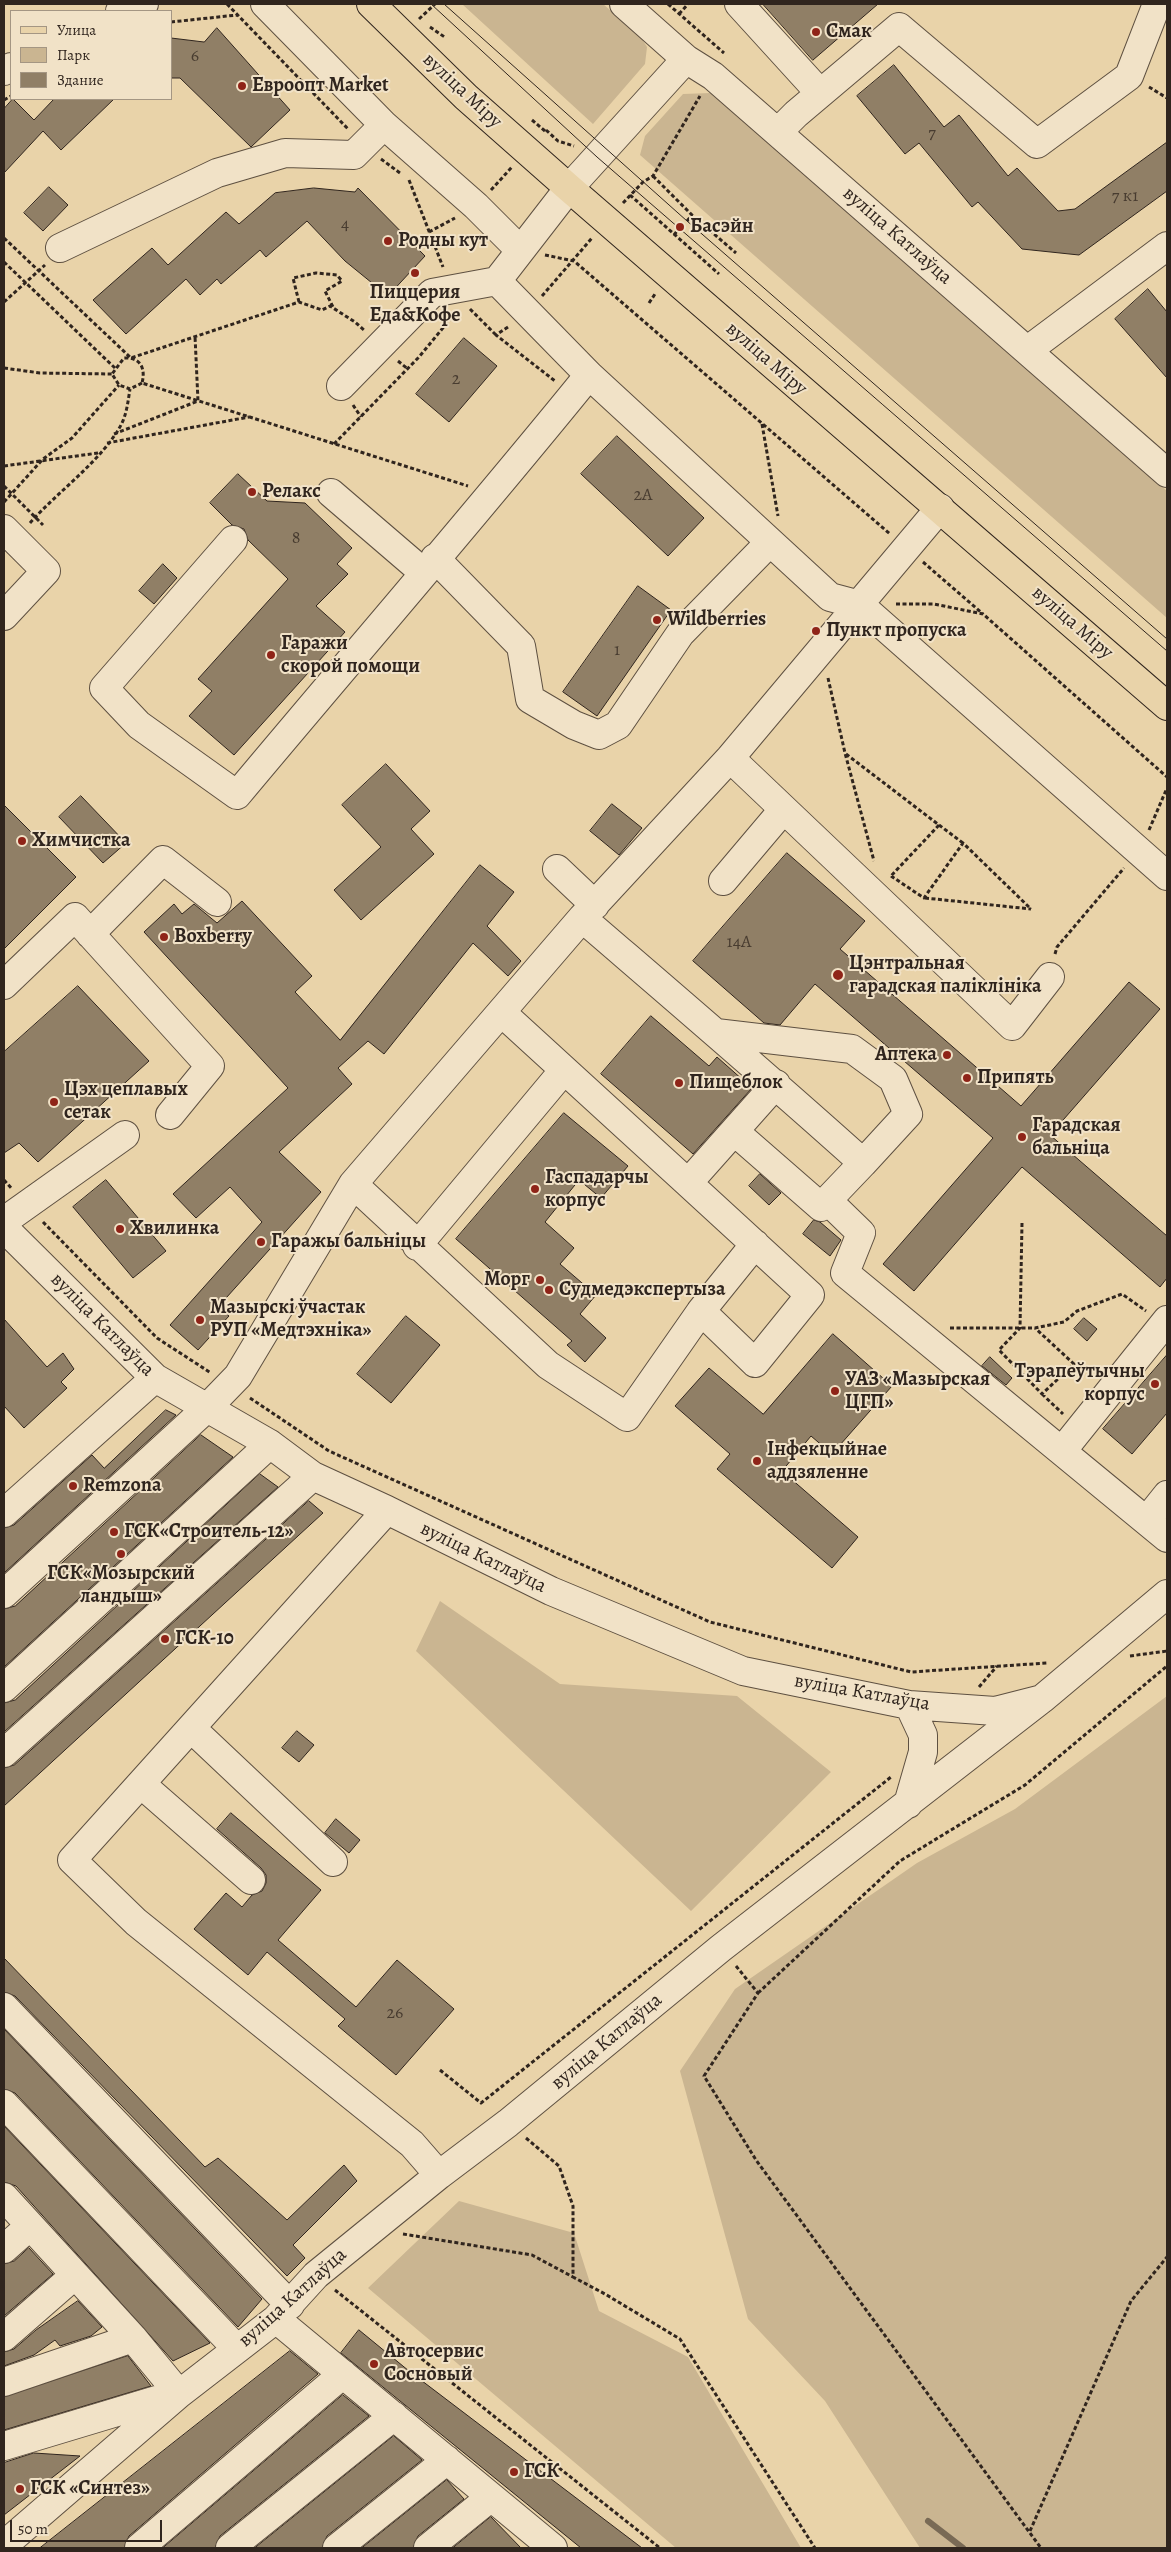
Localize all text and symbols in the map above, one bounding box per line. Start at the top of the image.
legend [10,10,172,100]
text: Улица [57,20,96,40]
place label: Смак [826,20,872,44]
marker: Смак [810,26,822,38]
text: Парк [57,45,90,65]
house number: 6 [191,46,199,68]
street label: вуліца Міру [417,48,507,134]
text: Здание [57,70,104,90]
place label: Евроопт Market [252,74,389,98]
marker: Евроопт Market [236,80,248,92]
house number: 7 [928,123,936,145]
street label: вуліца Катлаўца [837,182,957,290]
house number: 7 к1 [1112,186,1138,208]
house number: 4 [341,214,349,236]
place label: Басэйн [690,215,754,239]
marker: Басэйн [674,221,686,233]
place label: Родны кут [398,229,488,253]
marker: Родны кут [382,235,394,247]
marker: Пиццерия Еда&Кофе [409,267,421,279]
place label: Пиццерия Еда&Кофе [369,281,461,328]
street label: вуліца Міру [720,317,812,401]
house number: 2 [452,369,460,391]
place label: Релакс [262,480,321,504]
house number: 2А [633,485,653,507]
marker: Релакс [246,486,258,498]
house number: 8 [292,528,300,550]
street label: вуліца Міру [1026,581,1118,665]
place label: Wildberries [667,608,766,632]
marker: Wildberries [651,614,663,626]
place label: Пункт пропуска [826,619,967,643]
marker: Пункт пропуска [810,625,822,637]
place label: Гаражи скорой помощи [281,632,420,679]
house number: 1 [614,640,620,662]
marker: Гаражи скорой помощи [265,649,277,661]
place label: Химчистка [32,829,131,853]
marker: Химчистка [16,835,28,847]
place label: Boxberry [174,925,252,949]
marker: Boxberry [158,931,170,943]
house number: 14А [727,932,751,954]
place label: Цэнтральная гарадская паліклініка [849,952,1042,999]
marker: Цэнтральная гарадская паліклініка [831,968,845,982]
place label: Аптека [875,1043,937,1067]
marker: Аптека [941,1049,953,1061]
place label: Припять [977,1066,1054,1090]
place label: Пищеблок [689,1071,783,1095]
marker: Припять [961,1072,973,1084]
marker: Пищеблок [673,1077,685,1089]
place label: Цэх цеплавых сетак [64,1078,188,1125]
marker: Цэх цеплавых сетак [48,1096,60,1108]
place label: Гарадская бальніца [1032,1114,1121,1161]
marker: Гарадская бальніца [1016,1131,1028,1143]
place label: Гаспадарчы корпус [545,1166,649,1213]
marker: Гаспадарчы корпус [529,1183,541,1195]
place label: Хвилинка [130,1217,219,1241]
marker: Хвилинка [114,1223,126,1235]
place label: Гаражы бальніцы [271,1230,426,1254]
marker: Гаражы бальніцы [255,1236,267,1248]
street label: вуліца Катлаўца [45,1268,159,1382]
place label: Морг [484,1268,530,1292]
marker: Морг [534,1274,546,1286]
place label: Судмедэкспертыза [559,1278,725,1302]
marker: Судмедэкспертыза [543,1284,555,1296]
place label: Мазырскі ўчастак РУП «Медтэхніка» [210,1296,371,1343]
marker: Мазырскі ўчастак РУП «Медтэхніка» [194,1314,206,1326]
place label: Тэрапеўтычны корпус [1015,1360,1145,1407]
place label: УАЗ «Мазырская ЦГП» [845,1368,990,1415]
marker: Тэрапеўтычны корпус [1149,1378,1161,1390]
marker: УАЗ «Мазырская ЦГП» [829,1385,841,1397]
place label: Інфекцыйнае аддзяленне [767,1438,887,1485]
marker: Інфекцыйнае аддзяленне [751,1455,763,1467]
place label: Remzona [83,1474,162,1498]
marker: Remzona [67,1480,79,1492]
street label: вуліца Катлаўца [416,1517,550,1599]
place label: ГСК«Строитель-12» [124,1520,293,1544]
marker: ГСК«Строитель-12» [108,1526,120,1538]
marker: ГСК«Мозырский ландыш» [115,1548,127,1560]
place label: ГСК«Мозырский ландыш» [47,1562,195,1609]
place label: ГСК-10 [175,1627,234,1651]
marker: ГСК-10 [159,1633,171,1645]
street label: вуліца Катлаўца [792,1669,932,1717]
street label: вуліца Катлаўца [547,1989,667,2095]
house number: 26 [387,2003,403,2025]
street label: вуліца Катлаўца [234,2243,352,2353]
place label: Автосервис Сосновый [384,2340,484,2387]
marker: Автосервис Сосновый [368,2358,380,2370]
place label: ГСК [524,2460,560,2484]
marker: ГСК [508,2466,520,2478]
place label: ГСК «Синтез» [30,2477,150,2501]
marker: ГСК «Синтез» [14,2483,26,2495]
scale bar [12,2510,165,2542]
text: 50 m [18,2519,48,2539]

